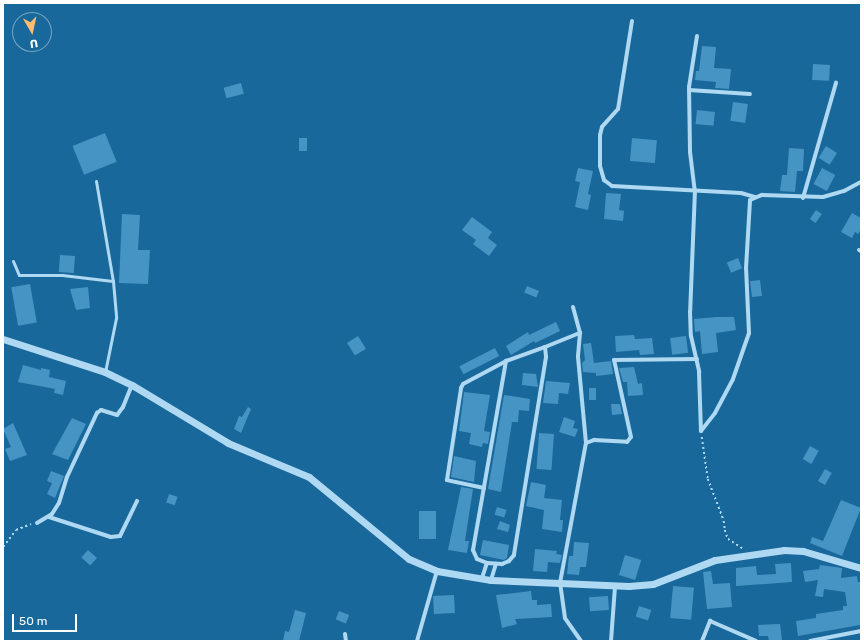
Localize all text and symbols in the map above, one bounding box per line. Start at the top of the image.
north arrow [12,12,52,52]
text: U [29,36,39,50]
scale bar [14,606,79,632]
text: 50 m [19,614,47,628]

